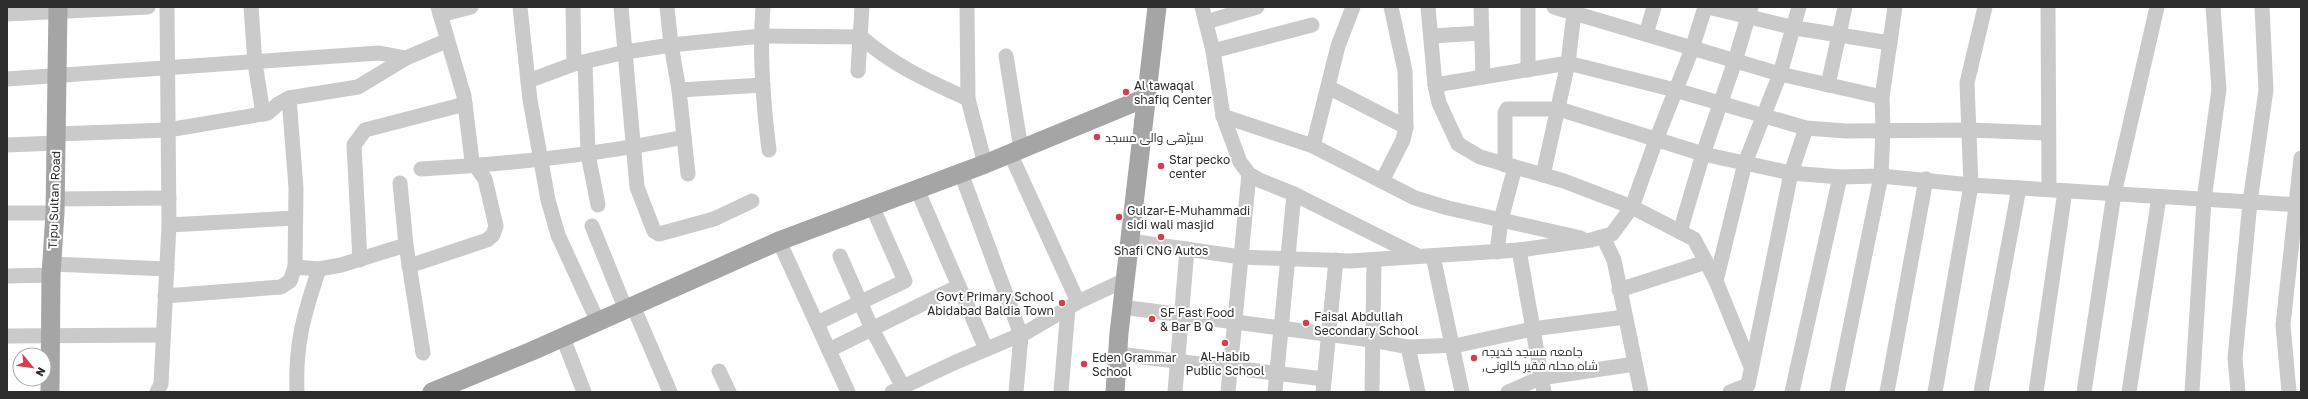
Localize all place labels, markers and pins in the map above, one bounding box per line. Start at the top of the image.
place label: Al tawaqal shafiq Center [1134,78,1212,107]
marker: Al tawaqal shafiq Center [1121,87,1131,97]
place label: سیڑھی والی مسجد [1105,130,1204,145]
marker: سیڑھی والی مسجد [1092,132,1102,142]
place label: Star pecko center [1169,152,1230,181]
marker: Star pecko center [1156,161,1166,171]
place label: Gulzar-E-Muhammadi sidi wali masjid [1127,203,1250,232]
marker: Gulzar-E-Muhammadi sidi wali masjid [1114,212,1124,222]
marker: Shafi CNG Autos [1156,232,1166,242]
place label: Shafi CNG Autos [1114,243,1208,258]
place label: Govt Primary School Abidabad Baldia Town [927,289,1054,318]
marker: Govt Primary School Abidabad Baldia Town [1057,298,1067,308]
place label: SF Fast Food & Bar B Q [1160,305,1234,334]
place label: Faisal Abdullah Secondary School [1314,309,1419,338]
marker: SF Fast Food & Bar B Q [1147,314,1157,324]
marker: Faisal Abdullah Secondary School [1301,318,1311,328]
marker: Al-Habib Public School [1220,338,1230,348]
place label: جامعہ مسجد خدیجہ ,شاہ محلہ فقیر کالونی [1482,344,1598,373]
place label: Al-Habib Public School [1186,349,1265,378]
place label: Eden Grammar School [1092,350,1177,379]
marker: جامعہ مسجد خدیجہ ,شاہ محلہ فقیر کالونی [1469,353,1479,363]
marker: Eden Grammar School [1079,359,1089,369]

